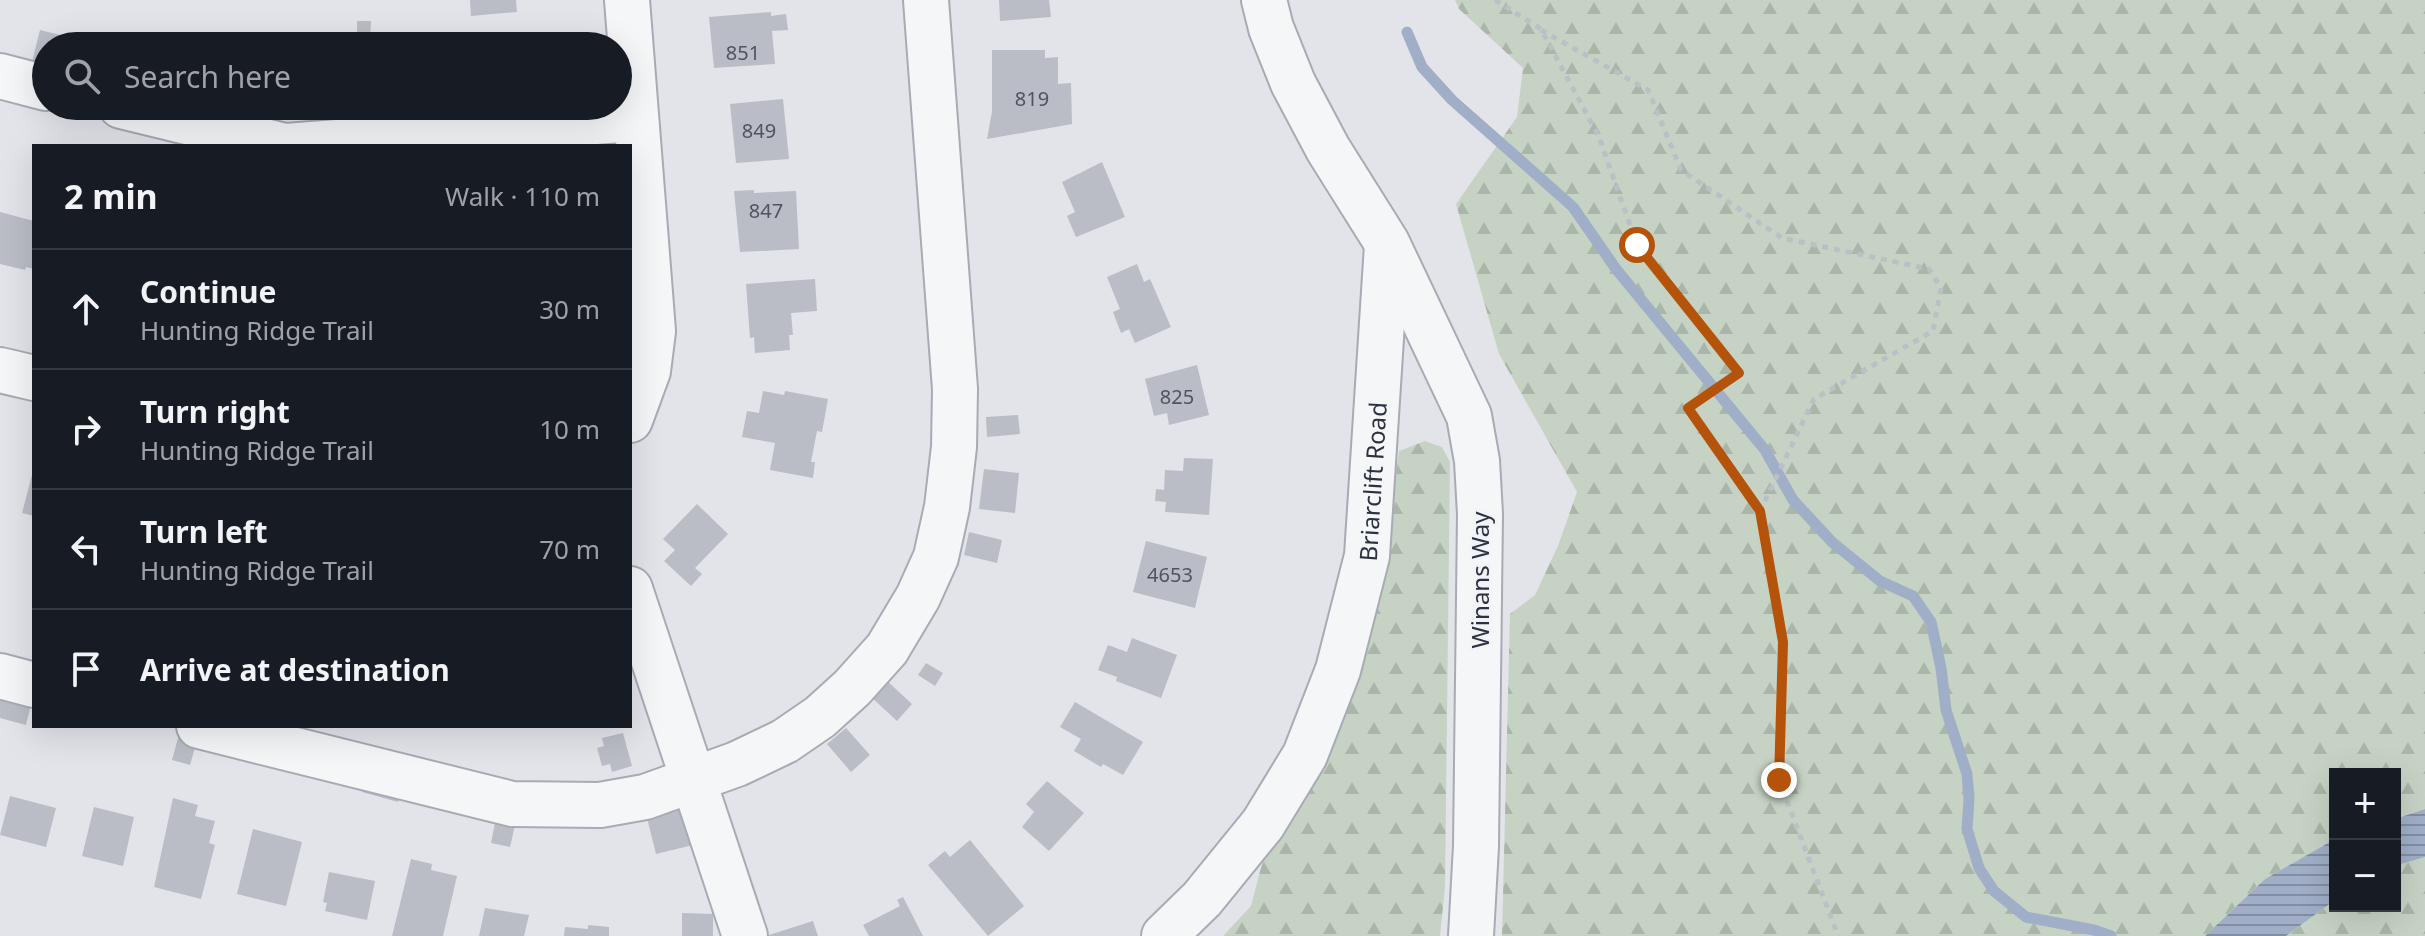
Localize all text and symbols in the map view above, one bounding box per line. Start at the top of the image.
search box [32,32,632,120]
house number: 851 [726,39,760,66]
icon: search [60,54,104,98]
text: Search here [124,56,291,97]
house number: 819 [1015,85,1049,112]
house number: 849 [742,117,776,144]
text: 2 min [64,173,158,219]
text: Walk · 110 m [445,178,600,214]
house number: 847 [749,197,783,224]
route start [1619,227,1655,263]
text: Continue [140,271,276,312]
icon: ahead [64,287,108,331]
text: 30 m [539,291,600,327]
text: Hunting Ridge Trail [140,312,374,348]
house number: 825 [1160,383,1194,410]
text: Turn right [140,391,290,432]
street label: Briarclift Road [1350,401,1393,562]
icon: right [64,407,108,451]
text: 10 m [539,411,600,447]
text: Hunting Ridge Trail [140,432,374,468]
text: Turn left [140,511,268,552]
street label: Winans Way [1463,511,1496,648]
icon: left [64,527,108,571]
text: 70 m [539,531,600,567]
text: Hunting Ridge Trail [140,552,374,588]
house number: 4653 [1147,561,1193,588]
icon: arrive [64,647,108,691]
text: Arrive at destination [140,649,450,690]
route end [1761,762,1797,798]
map controls [2329,768,2401,912]
button: + [2329,768,2401,840]
button: − [2329,840,2401,912]

